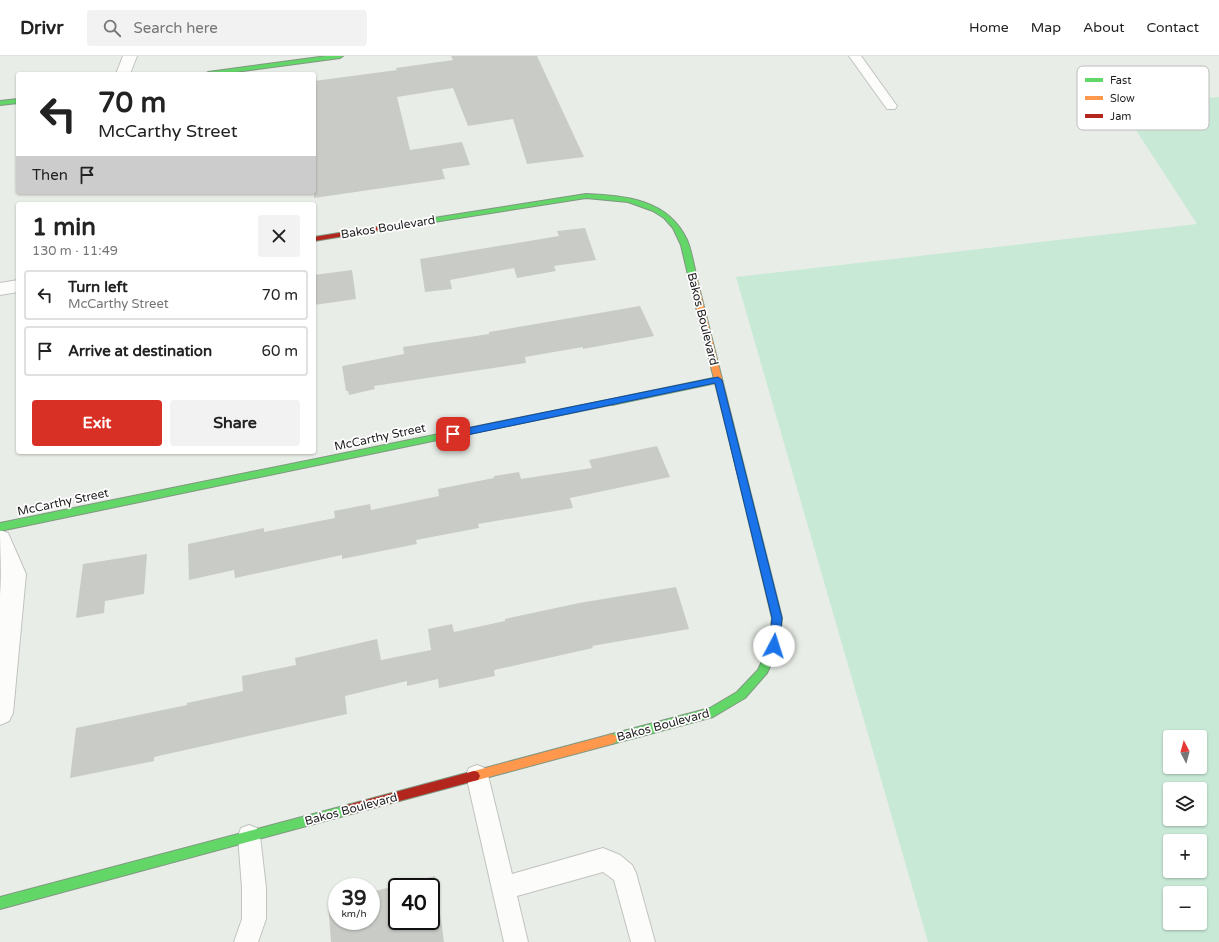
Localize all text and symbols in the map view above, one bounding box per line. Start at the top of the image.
search box [87,10,367,46]
text: Drivr [20,17,63,39]
icon: search [101,17,123,39]
text: Search here [133,19,218,37]
text: Home [969,19,1009,36]
text: Map [1031,19,1061,36]
text: About [1083,19,1125,36]
text: Contact [1147,19,1199,36]
legend [1077,66,1209,130]
text: Fast [1110,74,1131,87]
text: 70 m [98,86,166,120]
icon: left [32,88,84,140]
text: Slow [1110,92,1135,105]
text: Jam [1110,110,1131,123]
text: McCarthy Street [98,120,238,142]
icon: arrive [76,164,98,186]
text: Then [32,166,68,184]
text: 1 min [32,213,96,242]
street label: Bakos Boulevard [340,213,436,241]
button: close [258,215,300,257]
text: 130 m · 11:49 [32,243,118,259]
street label: Bakos Boulevard [685,271,721,367]
text: Turn left [68,278,128,296]
icon: left [34,284,56,306]
text: 70 m [261,286,298,304]
text: McCarthy Street [68,296,169,312]
icon: arrive [34,340,56,362]
text: Arrive at destination [68,342,212,360]
text: 60 m [261,342,298,360]
button: Exit [32,400,162,446]
button: Share [170,400,300,446]
pin [436,417,470,451]
street label: McCarthy Street [333,420,427,454]
icon: arrive [442,423,464,445]
street label: McCarthy Street [16,485,110,519]
position arrow [753,625,795,667]
street label: Bakos Boulevard [615,706,711,744]
north arrow [1163,730,1207,774]
map controls [1163,730,1207,930]
button: layers [1163,782,1207,826]
street label: Bakos Boulevard [303,790,399,828]
button: + [1163,834,1207,878]
speed limit sign: 40 [388,878,440,930]
button: − [1163,886,1207,930]
text: 39 [341,887,367,911]
text: km/h [341,908,367,920]

